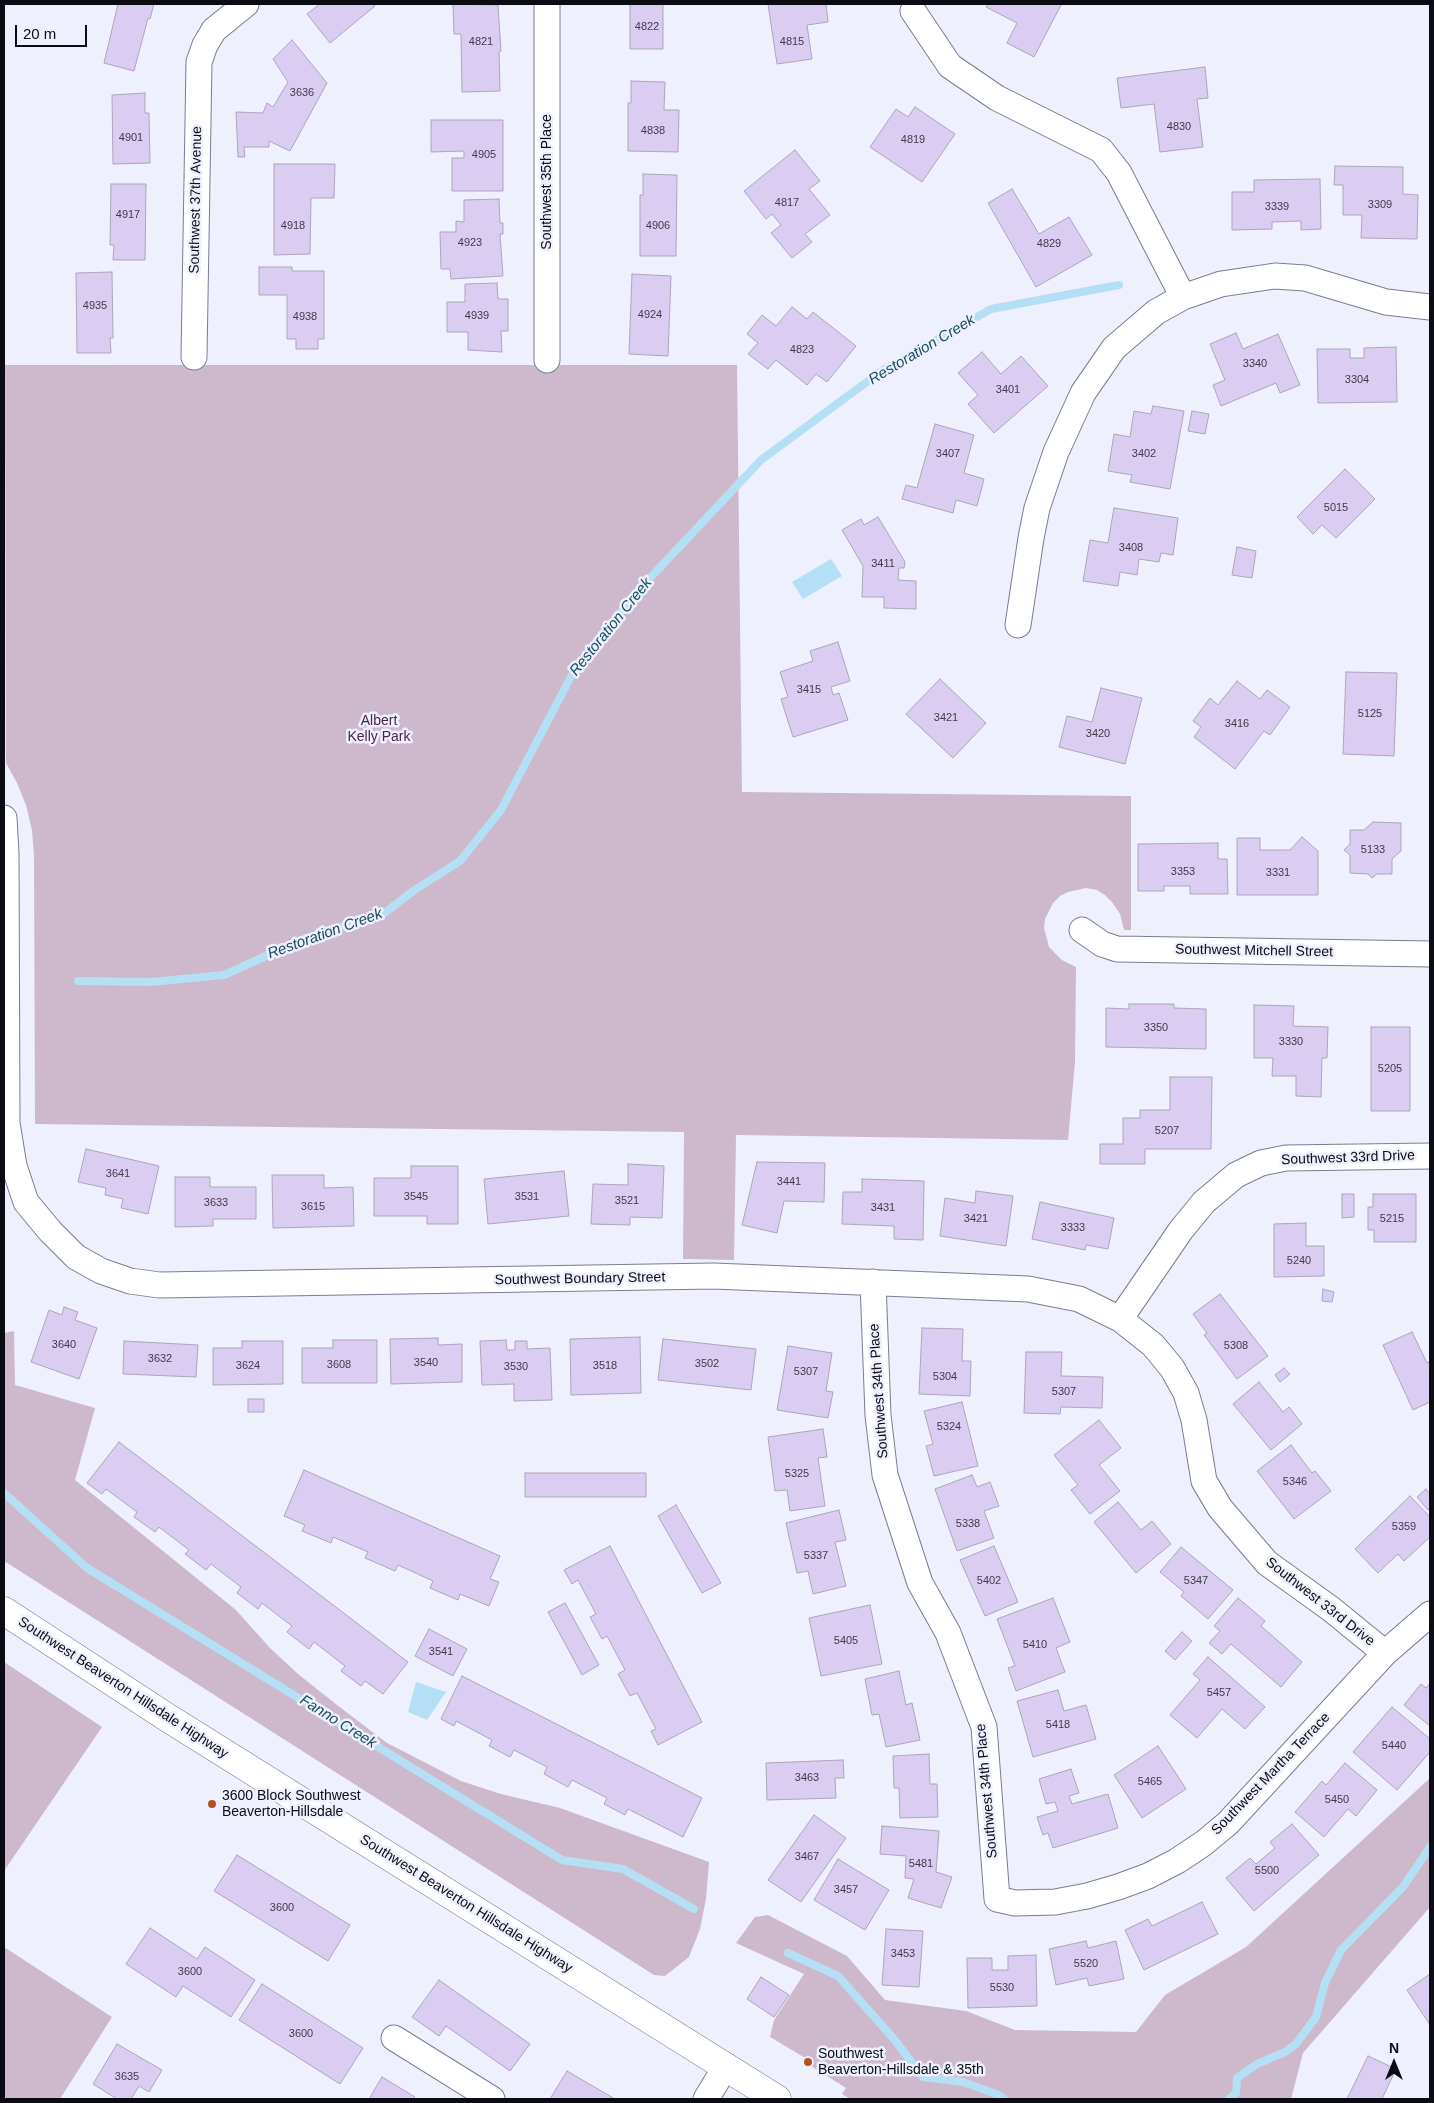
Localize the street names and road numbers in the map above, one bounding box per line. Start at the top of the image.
street label: Southwest 35th Place [539,114,555,250]
street label: Southwest 37th Avenue [186,126,206,274]
street label: Southwest Mitchell Street [1175,941,1333,961]
street label: Southwest 33rd Drive [1281,1147,1415,1169]
street label: Southwest Boundary Street [495,1269,665,1289]
street label: Southwest 34th Place [866,1323,892,1459]
street label: Southwest 33rd Drive [1262,1554,1378,1650]
street label: Southwest Beaverton Hillsdale Highway [15,1614,231,1762]
street label: Southwest Martha Terrace [1208,1709,1334,1839]
street label: Southwest 34th Place [973,1723,1001,1859]
street label: Southwest Beaverton Hillsdale Highway [357,1831,575,1977]

